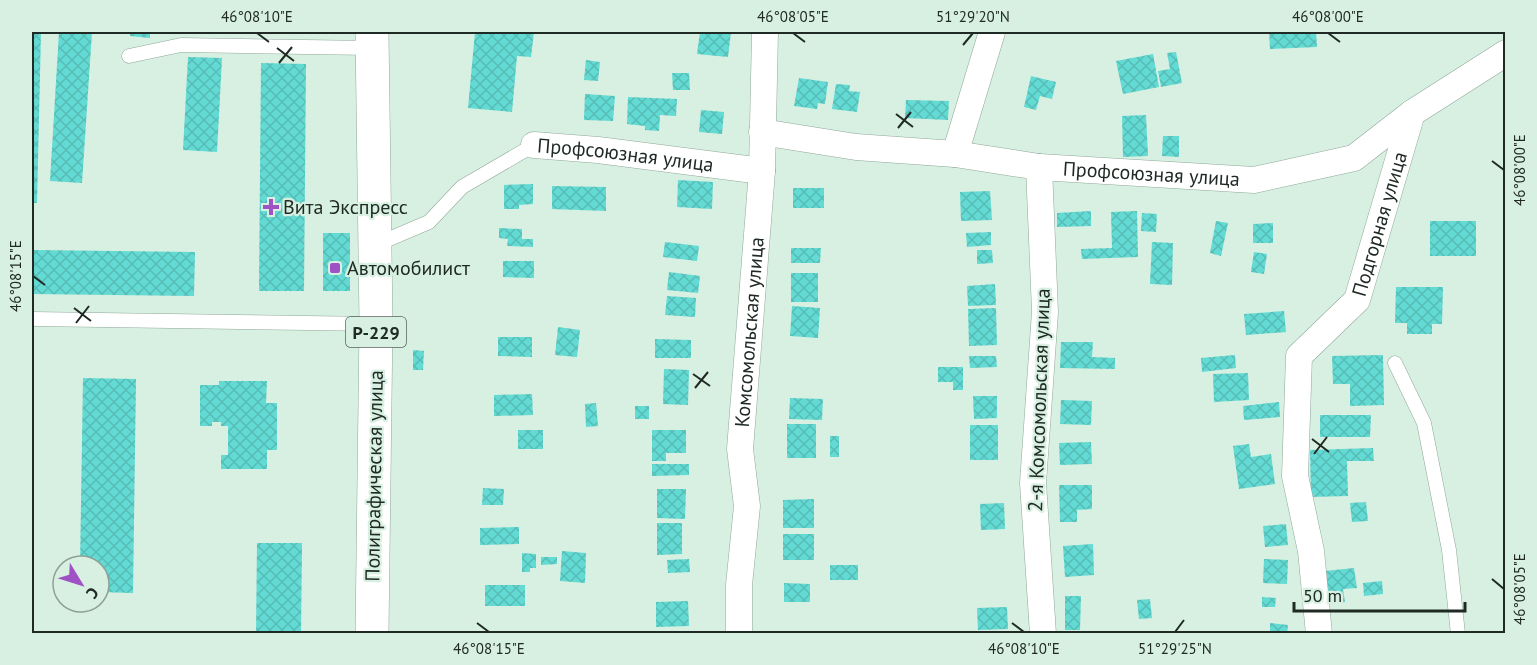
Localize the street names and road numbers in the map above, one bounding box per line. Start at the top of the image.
street label: Профсоюзная улица [536,132,715,178]
street label: Подгорная улица [1346,148,1413,299]
street label: Профсоюзная улица [1062,155,1241,192]
street label: Комсомольская улица [729,236,770,428]
street label: 2-я Комсомольская улица [1022,288,1056,512]
road number: Р-229 [346,317,406,347]
street label: Полиграфическая улица [359,370,389,582]

